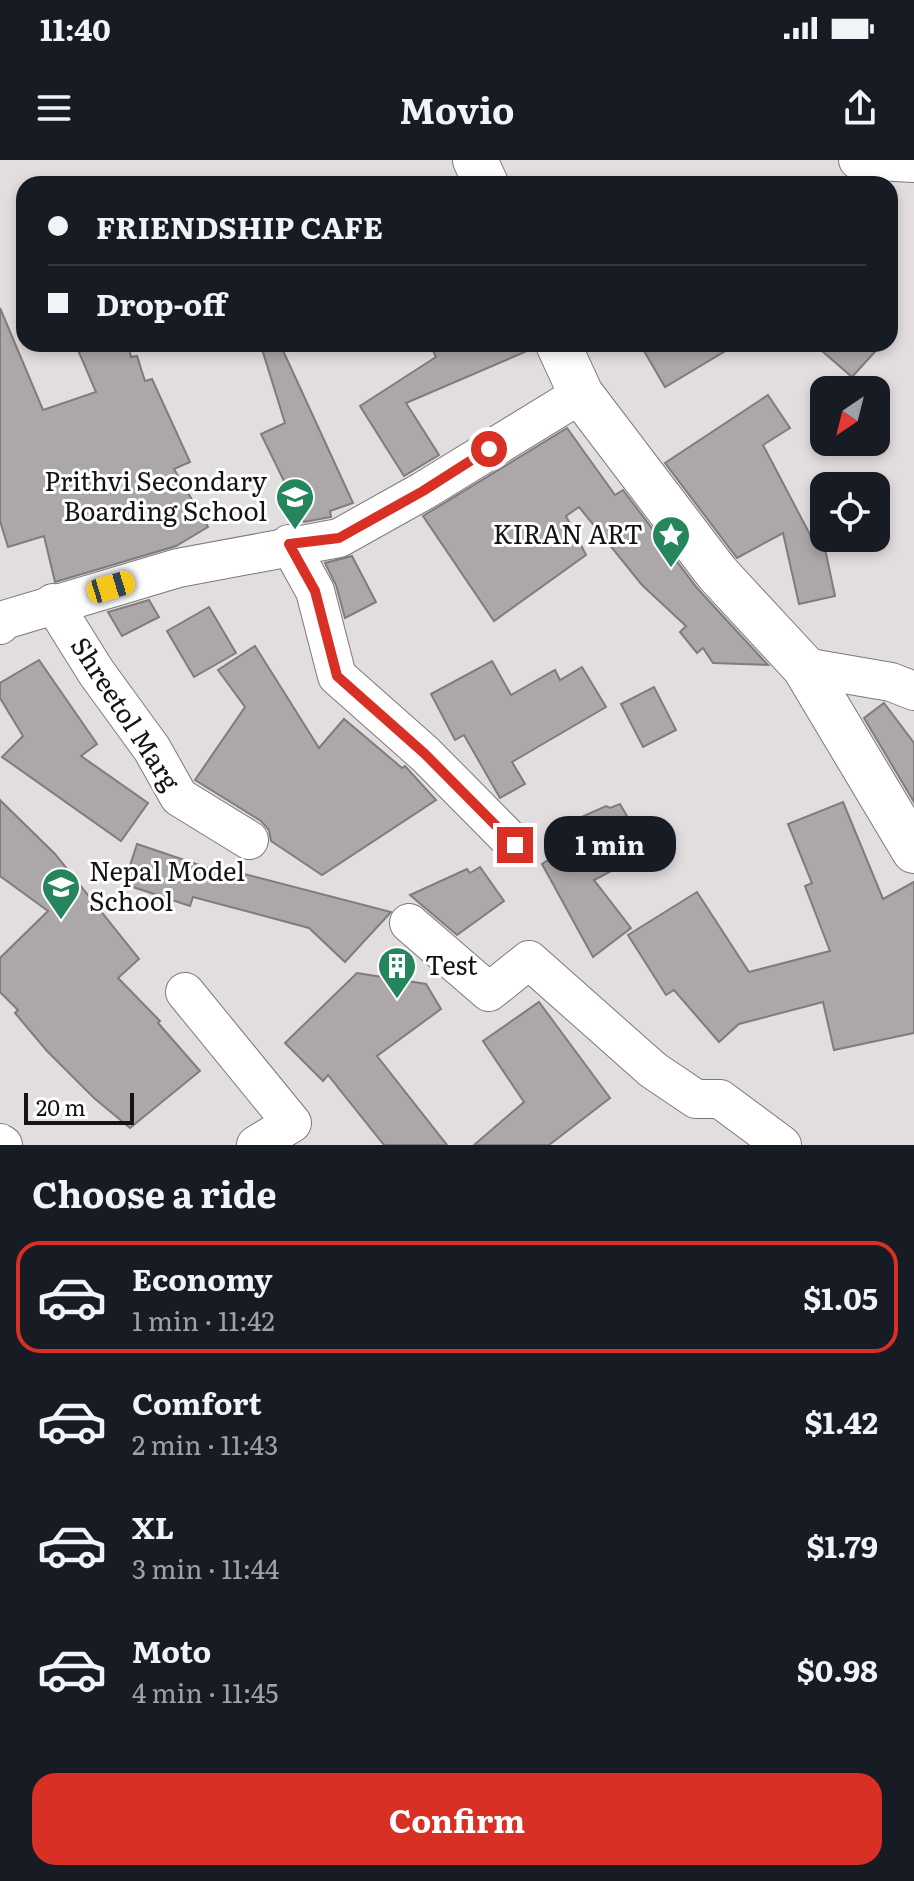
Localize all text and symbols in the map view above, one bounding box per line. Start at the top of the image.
text: 11:40 [40,6,111,50]
text: Movio [400,82,514,135]
icon: menu [32,86,76,130]
icon: share [838,86,882,130]
text: FRIENDSHIP CAFE [96,204,383,248]
text: Drop-off [96,281,226,325]
north arrow [810,376,890,456]
map controls [810,376,890,552]
route start [471,431,507,467]
place label: Prithvi Secondary Boarding School [44,460,267,529]
button: locate [810,472,890,552]
school or university icon: Prithvi Secondary Boarding School [274,476,316,531]
place label: KIRAN ART [493,513,643,552]
place icon: KIRAN ART [650,514,692,569]
car [85,569,137,605]
street label: Shreetol Marg [63,628,192,798]
callout: 1 min [543,817,675,873]
text: 1 min [575,824,645,863]
route end [497,827,533,863]
place label: Nepal Model School [89,850,245,919]
school or university icon: Nepal Model School [40,866,82,921]
place label: Test [425,944,478,983]
building icon: Test [376,945,418,1000]
scale bar [24,1089,134,1125]
text: 20 m [36,1090,86,1123]
text: Choose a ride [32,1166,277,1219]
text: Economy [132,1256,272,1300]
icon: car [36,1261,108,1333]
text: $1.05 [803,1275,878,1319]
text: 1 min · 11:42 [132,1300,275,1339]
text: Comfort [132,1380,262,1424]
icon: car [36,1385,108,1457]
text: $1.42 [805,1399,878,1443]
text: 2 min · 11:43 [132,1424,278,1463]
text: XL [132,1504,174,1548]
icon: car [36,1509,108,1581]
text: $1.79 [807,1523,878,1567]
text: 3 min · 11:44 [132,1548,279,1587]
text: Moto [132,1628,211,1672]
icon: car [36,1633,108,1705]
text: $0.98 [797,1647,878,1691]
text: 4 min · 11:45 [132,1672,279,1711]
button: Confirm [32,1773,882,1865]

